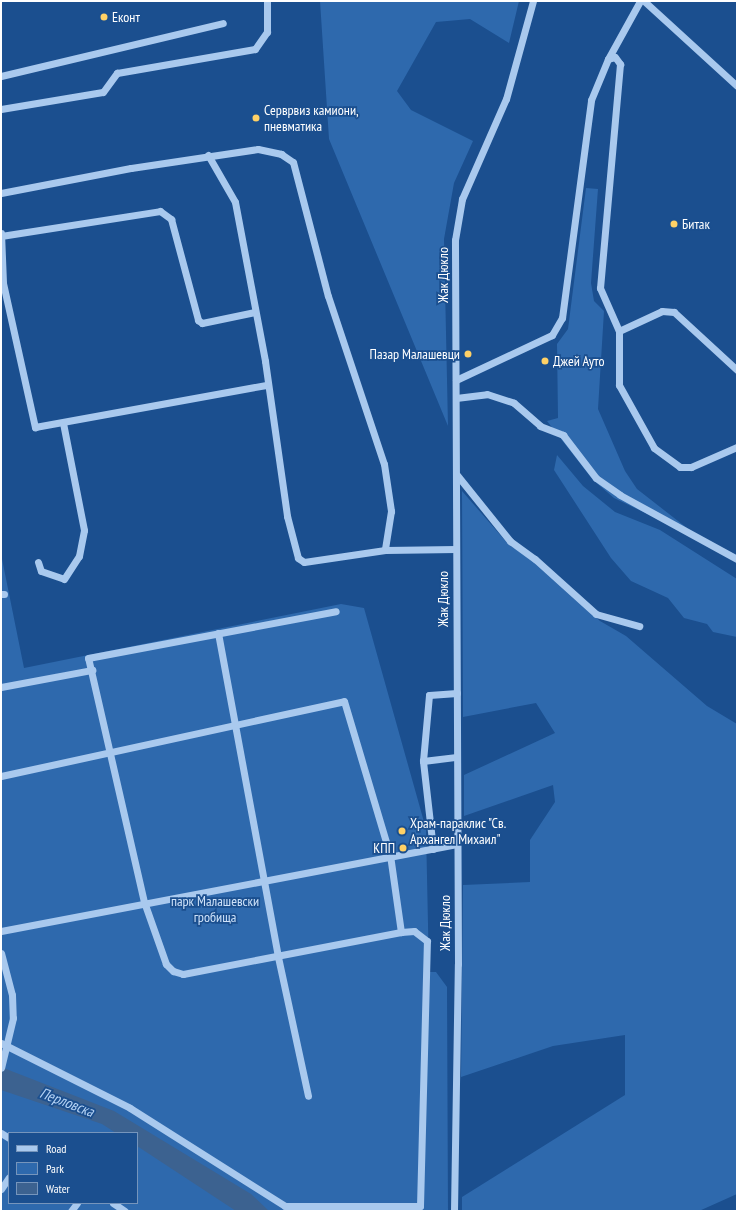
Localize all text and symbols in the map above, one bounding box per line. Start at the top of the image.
place label: Еконт [112,9,140,25]
marker: Еконт [99,12,109,22]
place label: Серврвиз камиони, пневматика [264,102,359,134]
marker: Серврвиз камиони, пневматика [251,113,261,123]
place label: Битак [682,216,710,232]
marker: Битак [669,219,679,229]
street label: Жак Дюкло [435,247,451,303]
place label: Пазар Малашевци [370,346,460,362]
marker: Пазар Малашевци [463,349,473,359]
place label: Джей Ауто [553,353,605,369]
marker: Джей Ауто [540,356,550,366]
street label: Жак Дюкло [435,571,451,627]
place label: Храм-параклис "Св. Архангел Михаил" [410,815,507,848]
marker: Храм-параклис "Св. Архангел Михаил" [397,826,407,836]
place label: КПП [373,840,395,856]
marker: КПП [398,843,408,853]
park label: парк Малашевски гробища [171,893,259,926]
street label: Жак Дюкло [437,895,453,951]
water label: Перловска [37,1083,97,1121]
legend [8,1132,138,1204]
text: Road [46,1141,66,1156]
text: Park [46,1161,64,1176]
text: Water [46,1181,70,1196]

